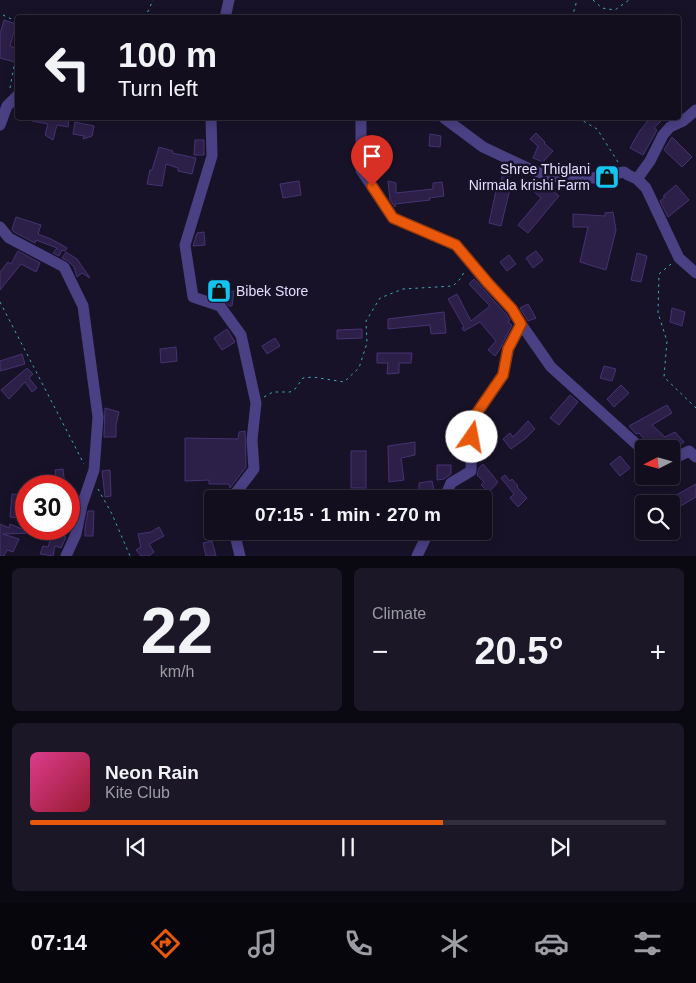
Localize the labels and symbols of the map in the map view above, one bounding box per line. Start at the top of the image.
pin [351,135,393,186]
place label: Shree Thiglani Nirmala krishi Farm [469,161,590,193]
shop icon: Shree Thiglani Nirmala krishi Farm [594,164,620,190]
shop icon: Bibek Store [206,278,232,304]
place label: Bibek Store [236,283,309,299]
position arrow [445,410,497,462]
north arrow [635,440,680,485]
speed limit sign: 30 [15,475,80,540]

